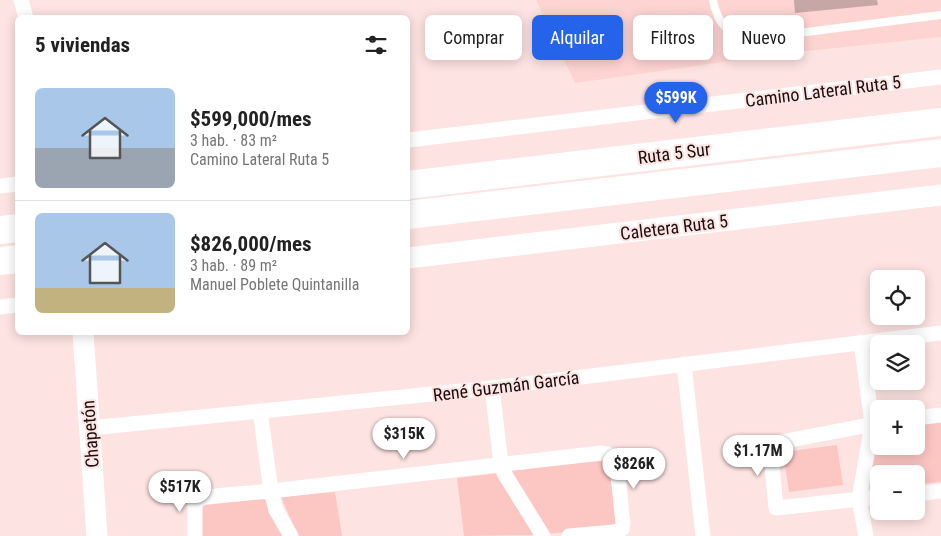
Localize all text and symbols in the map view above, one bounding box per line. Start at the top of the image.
chip: Comprar [425,15,522,60]
chip: Alquilar [532,15,623,60]
chip: Filtros [633,15,713,60]
chip: Nuevo [723,15,804,60]
icon: filters [362,31,390,59]
text: 5 viviendas [35,33,130,57]
street label: Camino Lateral Ruta 5 [744,71,902,111]
pin: $599K [641,82,711,124]
text: $599K [655,88,697,107]
text: $599,000/mes [190,107,312,131]
icon: home [75,108,135,168]
text: 3 hab. · 83 m² [190,131,277,150]
street label: Ruta 5 Sur [637,138,712,168]
text: Camino Lateral Ruta 5 [190,150,329,169]
street label: Caletera Ruta 5 [619,210,729,244]
text: $826,000/mes [190,232,312,256]
icon: home [75,233,135,293]
text: 3 hab. · 89 m² [190,256,277,275]
map controls [870,270,925,520]
button: locate [870,270,925,325]
text: Manuel Poblete Quintanilla [190,275,359,294]
button: layers [870,335,925,390]
street label: René Guzmán García [432,367,580,405]
street label: Chapetón [77,399,103,469]
button: + [870,400,925,455]
pin: $315K [369,418,439,460]
text: $315K [383,424,425,443]
pin: $1.17M [717,434,799,477]
text: $1.17M [733,441,783,460]
pin: $826K [599,448,669,490]
text: $826K [613,454,655,473]
button: − [870,465,925,520]
pin: $517K [145,470,215,513]
text: $517K [159,477,201,496]

